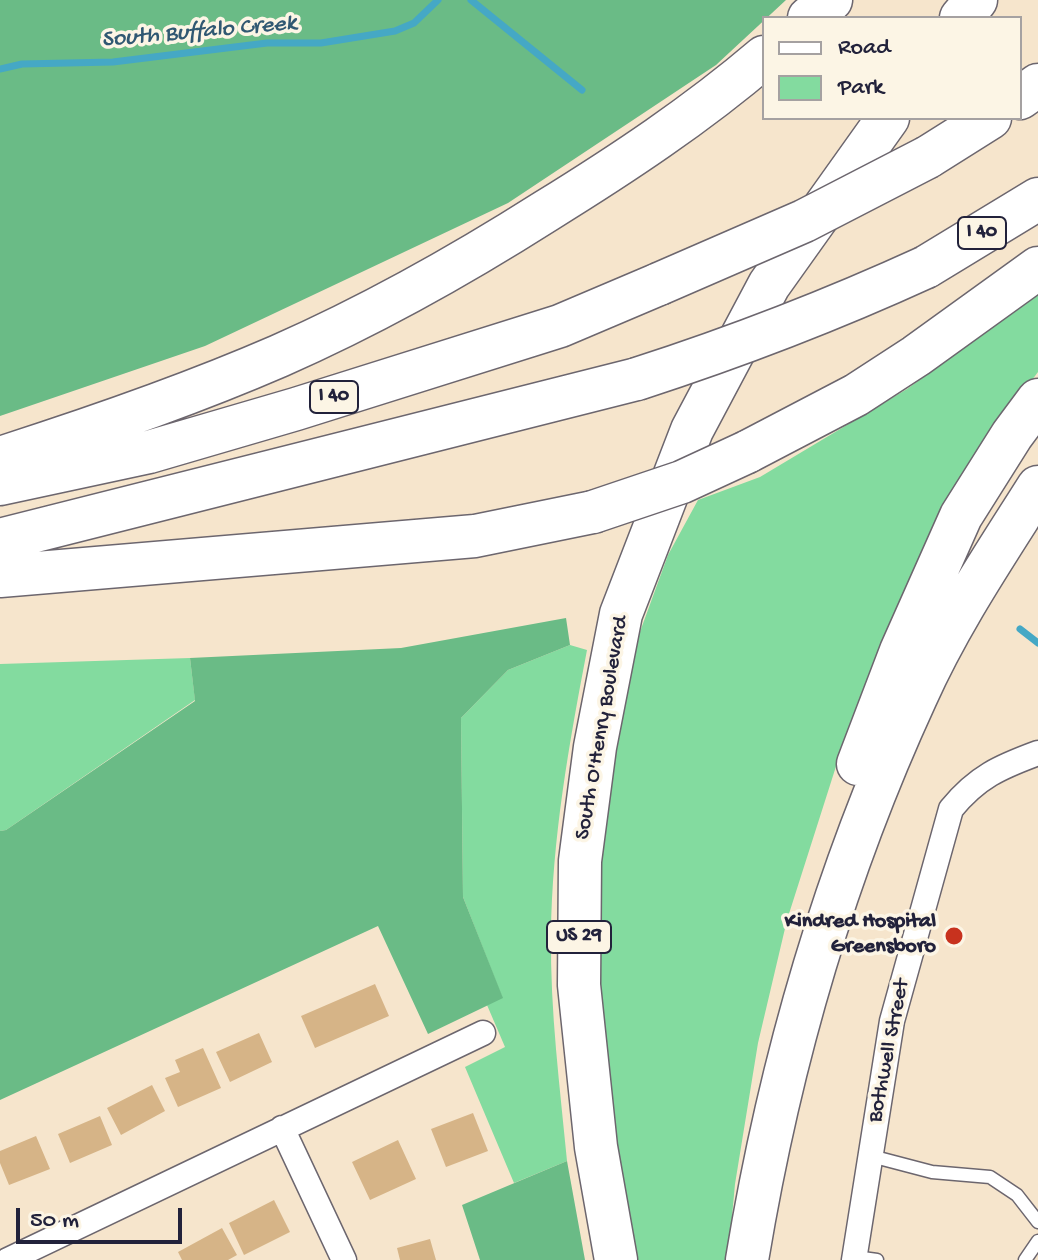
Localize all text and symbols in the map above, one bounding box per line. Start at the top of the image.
water label: South Buffalo Creek [101,10,297,56]
legend [762,16,1022,120]
text: Road [838,34,890,63]
text: Park [838,74,884,103]
road number: I 40 [958,217,1006,249]
road number: I 40 [310,381,358,413]
street label: South O'Henry Boulevard [570,614,636,842]
place label: Kindred Hospital Greensboro [785,910,936,962]
road number: US 29 [547,921,611,953]
marker: Kindred Hospital Greensboro [943,925,965,947]
street label: Bothwell Street [863,977,917,1125]
scale bar [20,1192,186,1242]
text: 50 m [30,1207,79,1236]

